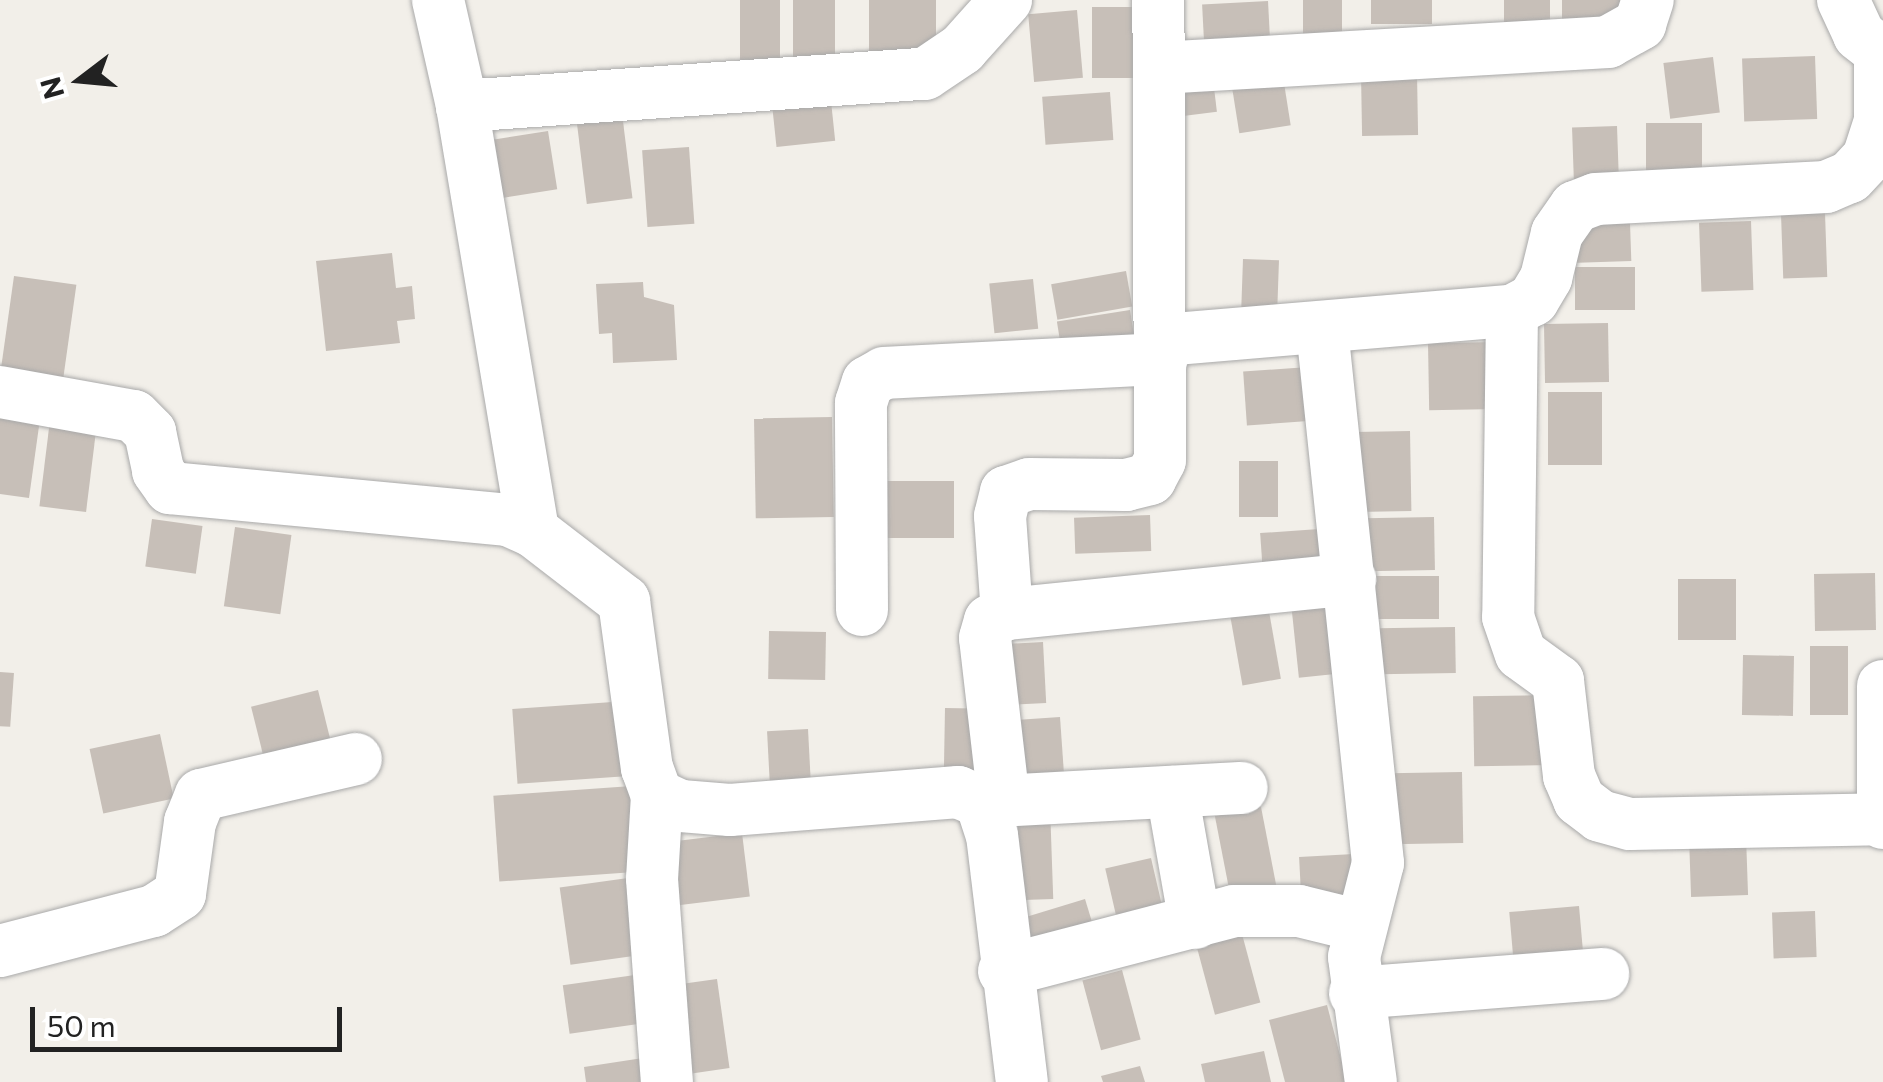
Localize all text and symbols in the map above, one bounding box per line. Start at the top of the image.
north arrow [30,30,130,130]
text: N [32,73,70,103]
scale bar [35,987,348,1049]
text: 50 m [47,1006,116,1043]

